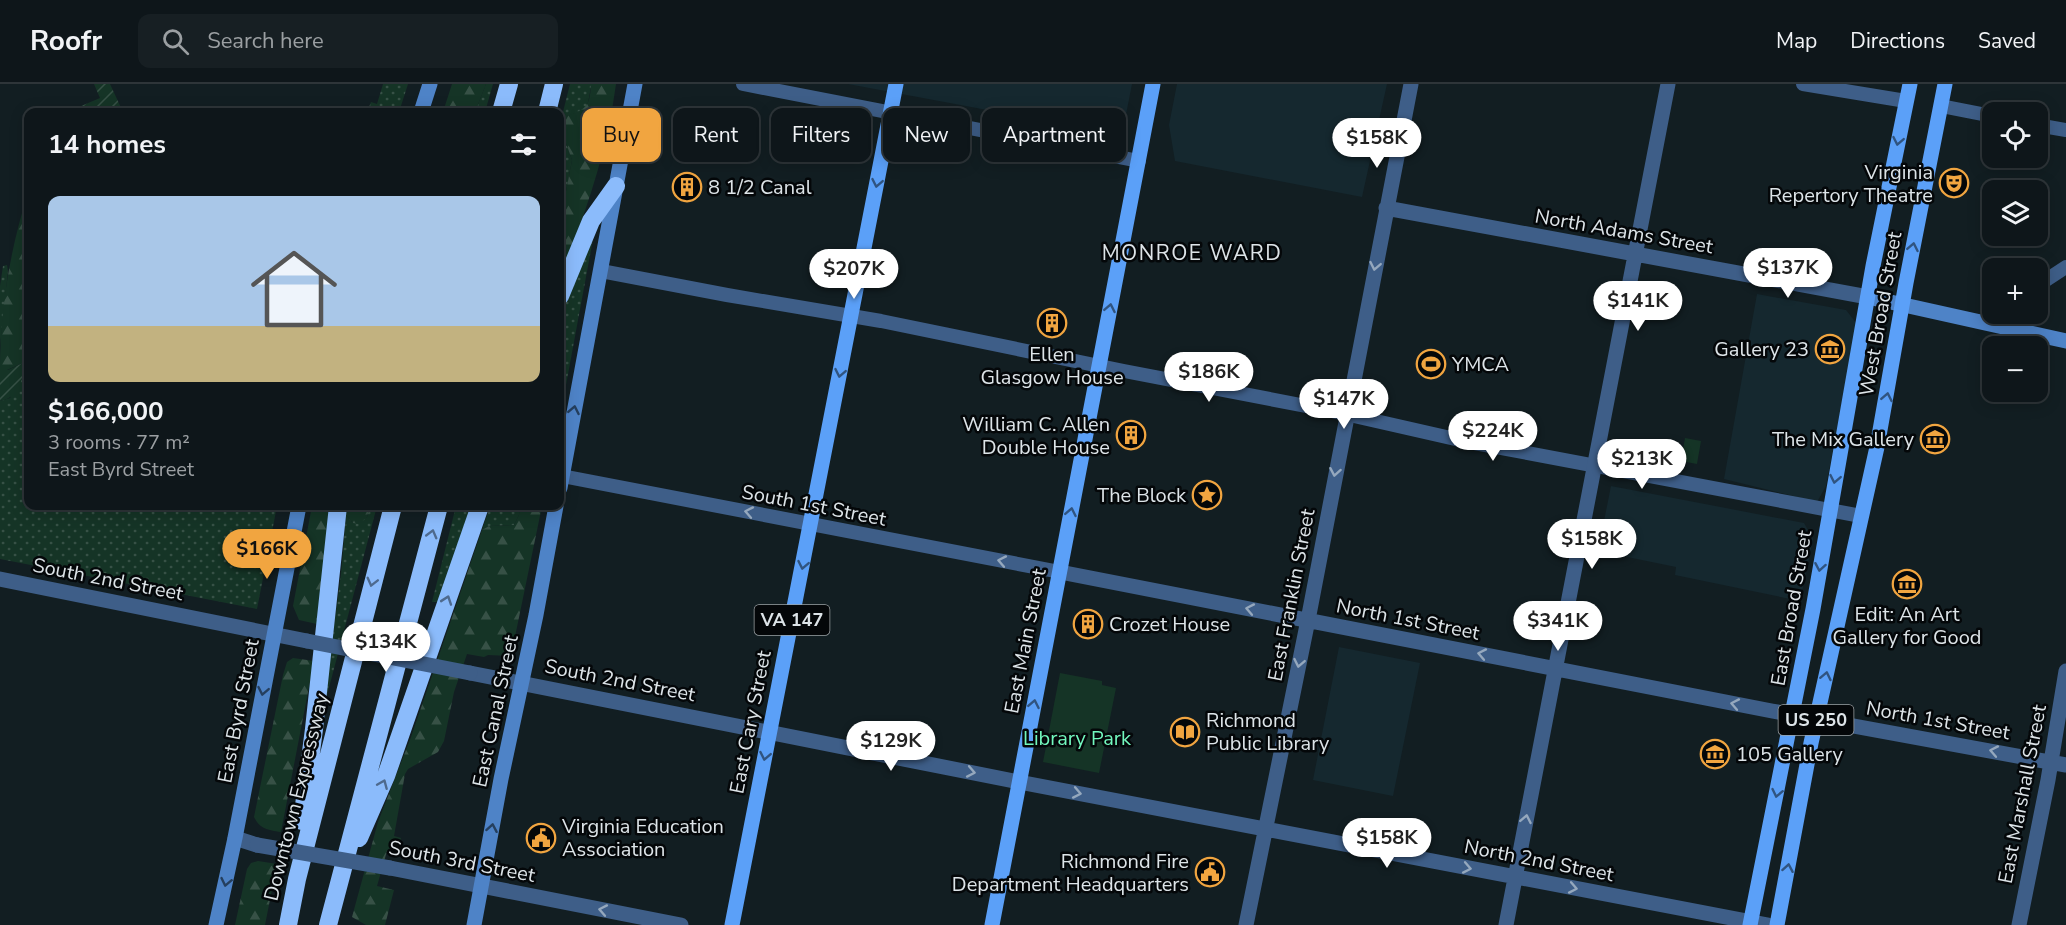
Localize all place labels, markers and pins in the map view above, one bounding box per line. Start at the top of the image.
pin: $158K [1335,118,1419,169]
place label: Virginia Repertory Theatre [1769,159,1933,209]
theatre icon: Virginia Repertory Theatre [1938,167,1970,199]
building icon: 8 1/2 Canal [671,171,703,203]
place label: 8 1/2 Canal [708,174,812,201]
pin: $137K [1746,248,1830,299]
pin: $207K [812,249,896,300]
pin: $141K [1596,281,1680,332]
building icon: Ellen Glasgow House [1036,307,1068,339]
museum icon: Gallery 23 [1814,333,1846,365]
place label: Gallery 23 [1714,336,1809,363]
place label: Ellen Glasgow House [980,341,1124,391]
sports icon: YMCA [1415,348,1447,380]
place label: YMCA [1451,351,1509,378]
pin: $186K [1167,352,1251,403]
pin: $147K [1302,379,1386,430]
place label: William C. Allen Double House [962,411,1110,461]
pin: $224K [1451,411,1535,462]
building icon: William C. Allen Double House [1115,419,1147,451]
museum icon: The Mix Gallery [1919,423,1951,455]
place label: The Mix Gallery [1772,426,1915,453]
pin: $213K [1600,439,1684,490]
place icon: The Block [1191,479,1223,511]
place label: The Block [1097,482,1187,509]
pin: $158K [1550,519,1634,570]
pin: $166K [225,529,309,580]
museum icon: Edit: An Art Gallery for Good [1891,568,1923,600]
pin: $341K [1516,601,1600,652]
place label: Edit: An Art Gallery for Good [1833,601,1981,651]
building icon: Crozet House [1072,608,1104,640]
place label: Crozet House [1109,611,1230,638]
pin: $134K [344,622,428,673]
place label: Richmond Public Library [1206,707,1330,757]
library icon: Richmond Public Library [1169,716,1201,748]
pin: $129K [849,721,933,772]
museum icon: 105 Gallery [1699,738,1731,770]
place label: 105 Gallery [1736,741,1843,768]
place label: Virginia Education Association [561,813,724,863]
pin: $158K [1345,818,1429,869]
public building icon: Virginia Education Association [525,822,557,854]
place label: Richmond Fire Department Headquarters [952,848,1189,898]
public building icon: Richmond Fire Department Headquarters [1194,856,1226,888]

